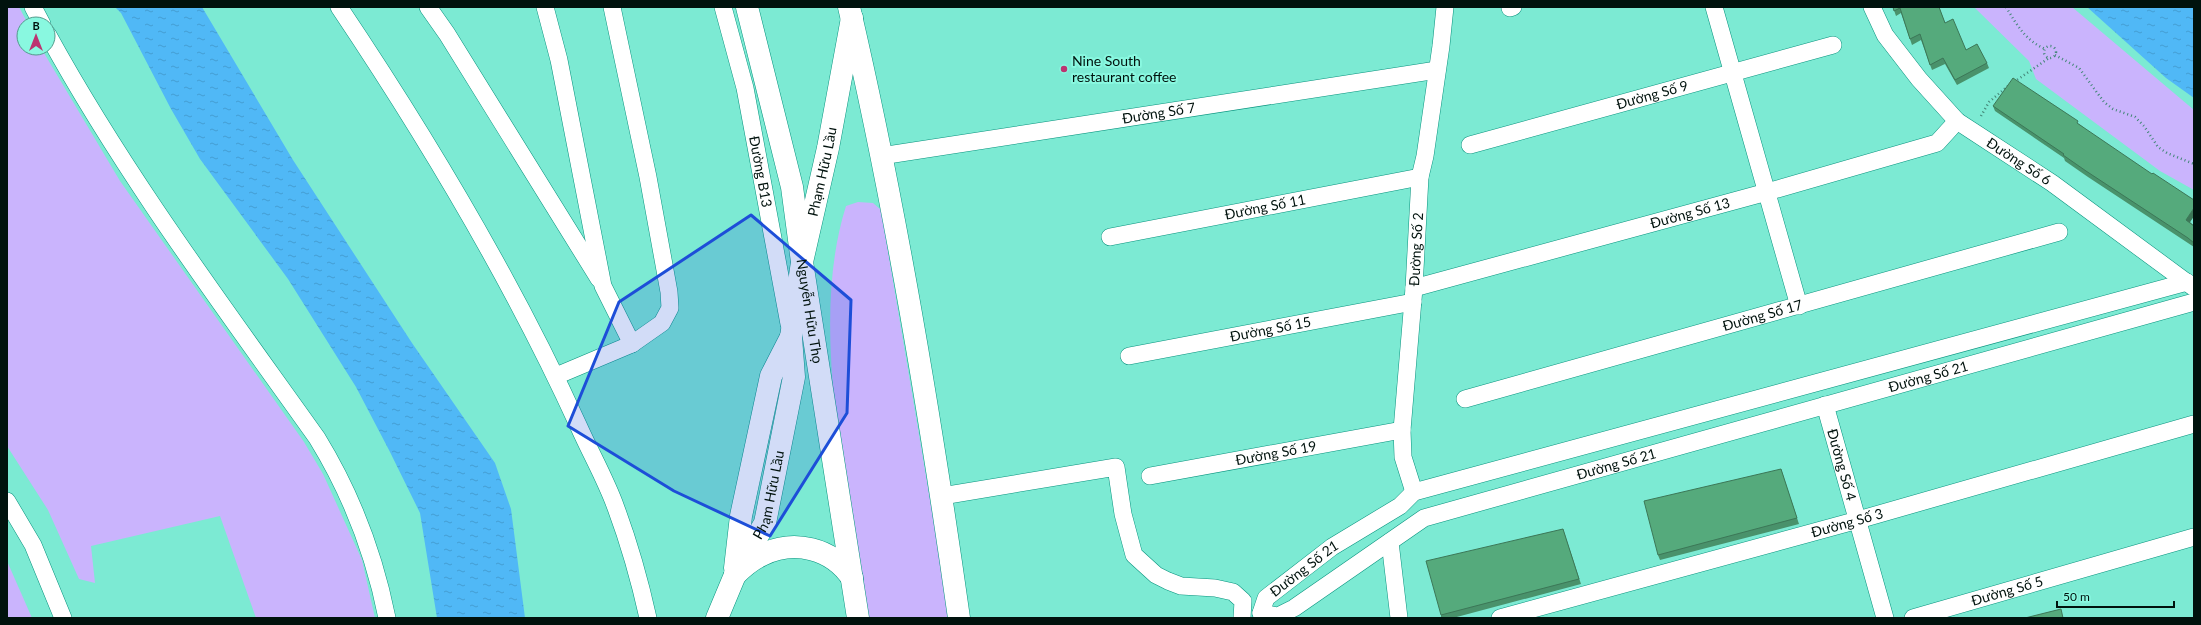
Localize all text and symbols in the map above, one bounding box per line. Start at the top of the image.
north arrow [16,16,56,56]
text: B [32,19,40,32]
place label: Nine South restaurant coffee [1072,52,1177,85]
marker: Nine South restaurant coffee [1059,64,1069,74]
street label: Đường Số 9 [1614,76,1690,112]
street label: Đường Số 7 [1121,99,1196,127]
street label: Phạm Hữu Lầu [804,126,840,218]
street label: Đường Số 6 [1984,134,2055,188]
street label: Đường B13 [746,135,776,209]
street label: Đường Số 11 [1223,190,1307,223]
street label: Đường Số 13 [1648,193,1732,231]
street label: Đường Số 2 [1405,212,1426,287]
street label: Nguyễn Hữu Thọ [794,258,827,365]
street label: Đường Số 17 [1721,296,1804,334]
street label: Đường Số 15 [1228,313,1312,345]
street label: Đường Số 21 [1886,357,1970,395]
street label: Đường Số 4 [1824,427,1860,502]
street label: Đường Số 19 [1234,437,1318,468]
street label: Đường Số 21 [1574,444,1658,483]
street label: Phạm Hữu Lầu [749,449,787,542]
street label: Đường Số 3 [1809,504,1885,540]
street label: Đường Số 21 [1266,536,1341,600]
street label: Đường Số 5 [1969,572,2045,609]
scale bar [2057,583,2174,609]
text: 50 m [2063,589,2090,604]

